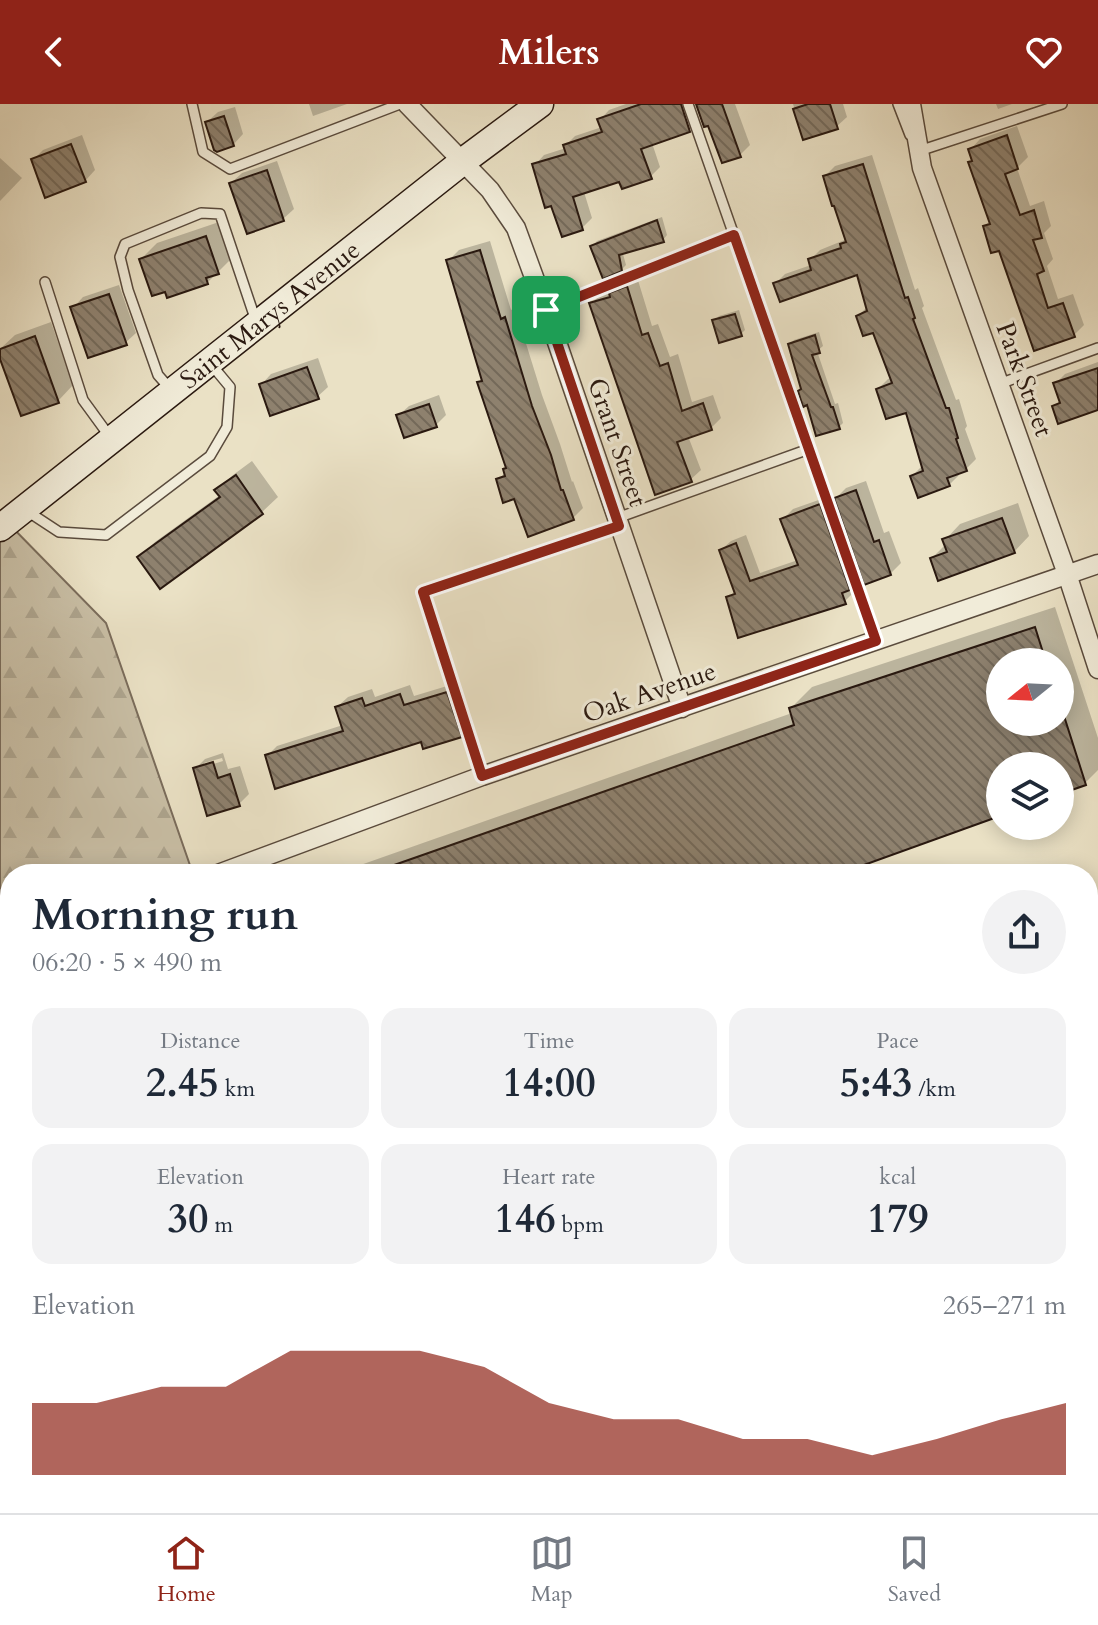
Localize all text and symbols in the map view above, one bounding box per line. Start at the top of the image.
text: Milers [498,28,600,77]
icon: back [32,30,76,74]
icon: heart [1022,30,1066,74]
street label: Saint Marys Avenue [173,233,367,397]
pin [512,276,580,344]
icon: arrive [524,288,568,332]
street label: Park Street [988,317,1061,441]
street label: Grant Street [579,373,656,511]
north arrow [986,648,1074,736]
map controls [986,648,1074,840]
street label: Oak Avenue [578,653,721,732]
button: layers [986,752,1074,840]
text: Morning run [32,885,298,945]
button: share [982,890,1066,974]
text: 06:20 · 5 × 490 m [32,945,222,980]
text: Distance [160,1026,241,1056]
text: Time [524,1026,574,1056]
text: Pace [876,1026,919,1056]
text: 2.45 [146,1056,219,1111]
text: 14:00 [502,1056,596,1111]
text: 5:43 [839,1056,912,1111]
text: km [219,1074,255,1104]
text: /km [912,1074,956,1104]
text: Elevation [157,1162,244,1192]
text: Heart rate [502,1162,596,1192]
text: kcal [879,1162,916,1192]
text: 30 [168,1192,209,1247]
text: 146 [494,1192,556,1247]
text: 179 [867,1192,928,1247]
text: m [209,1210,233,1240]
text: bpm [556,1210,604,1240]
text: Elevation [32,1288,135,1323]
text: 265–271 m [943,1288,1066,1323]
tab: Home [157,1531,216,1609]
tab: Map [530,1531,574,1609]
tab: Saved [888,1531,941,1609]

